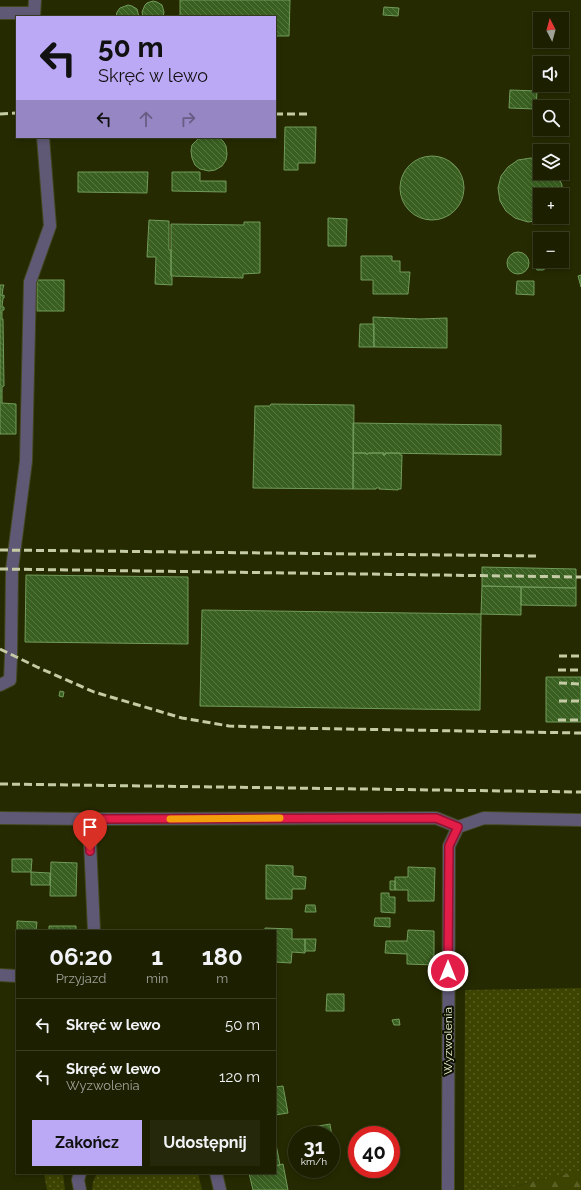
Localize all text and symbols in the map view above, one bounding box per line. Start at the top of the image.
north arrow [533,12,569,48]
map controls [533,12,569,268]
text: 50 m [98,31,164,64]
icon: left [32,32,84,84]
button: sound [533,56,569,92]
text: Skręć w lewo [98,65,208,86]
button: search [533,100,569,136]
icon: left [93,108,115,130]
icon: ahead [135,108,157,130]
icon: right [177,108,199,130]
button: layers [533,144,569,180]
button: + [533,188,569,224]
button: − [533,232,569,268]
pin [73,810,107,851]
icon: arrive [79,816,101,838]
text: 06:20 [49,942,113,971]
text: 1 [151,942,163,971]
text: 180 [202,942,243,971]
position arrow [427,950,469,992]
text: Przyjazd [56,971,106,986]
text: min [146,971,168,986]
text: m [216,971,228,986]
street label: Wyzwolenia [441,1007,455,1075]
icon: left [32,1014,54,1036]
text: Skręć w lewo [66,1016,161,1034]
text: 50 m [225,1016,260,1034]
text: Skręć w lewo [66,1060,161,1078]
icon: left [32,1066,54,1088]
text: 120 m [219,1068,260,1086]
text: Wyzwolenia [66,1078,140,1093]
button: Zakończ [32,1120,142,1166]
button: Udostępnij [150,1120,260,1166]
speed limit sign: 40 [348,1126,400,1178]
text: 31 [303,1135,325,1159]
text: km/h [301,1156,327,1167]

